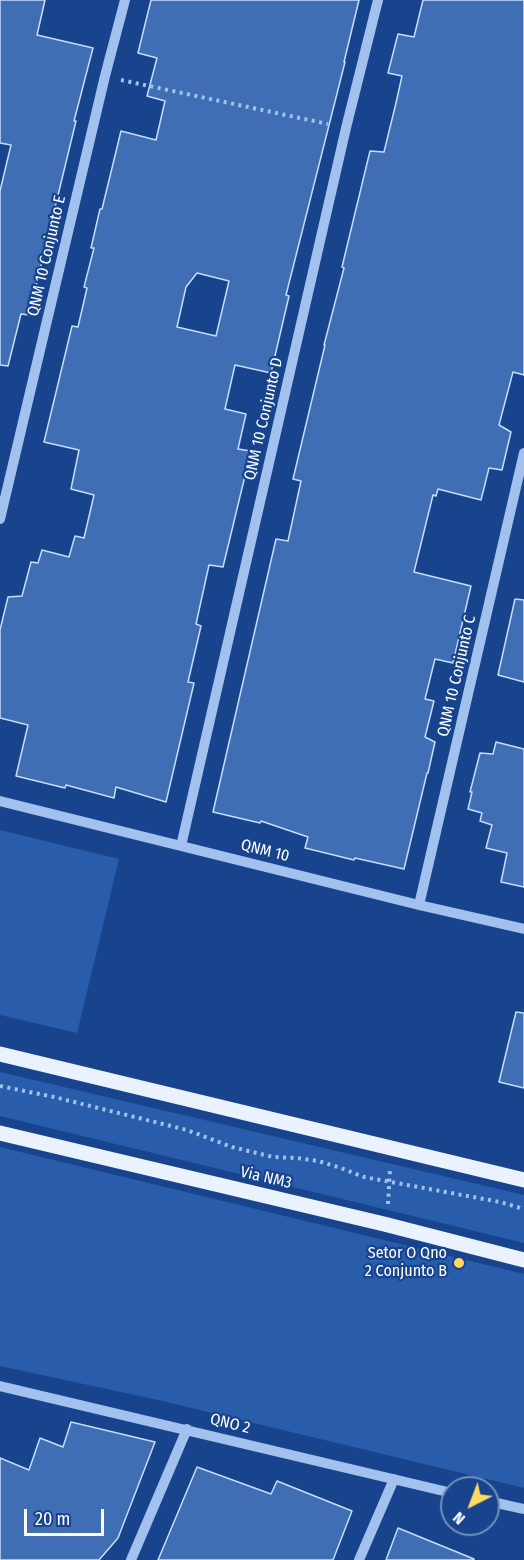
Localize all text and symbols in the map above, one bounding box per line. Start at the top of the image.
street label: QNM 10 Conjunto E [24,194,70,318]
street label: QNM 10 Conjunto D [241,356,287,482]
street label: QNM 10 Conjunto C [434,613,480,739]
street label: QNM 10 [239,836,291,866]
street label: Via NM3 [238,1163,294,1193]
place label: Setor O Qno 2 Conjunto B [365,1244,447,1282]
marker: Setor O Qno 2 Conjunto B [452,1256,466,1270]
street label: QNO 2 [208,1410,252,1438]
north arrow [440,1476,500,1536]
scale bar [27,1497,106,1535]
text: 20 m [35,1508,70,1530]
text: N [449,1508,469,1529]

